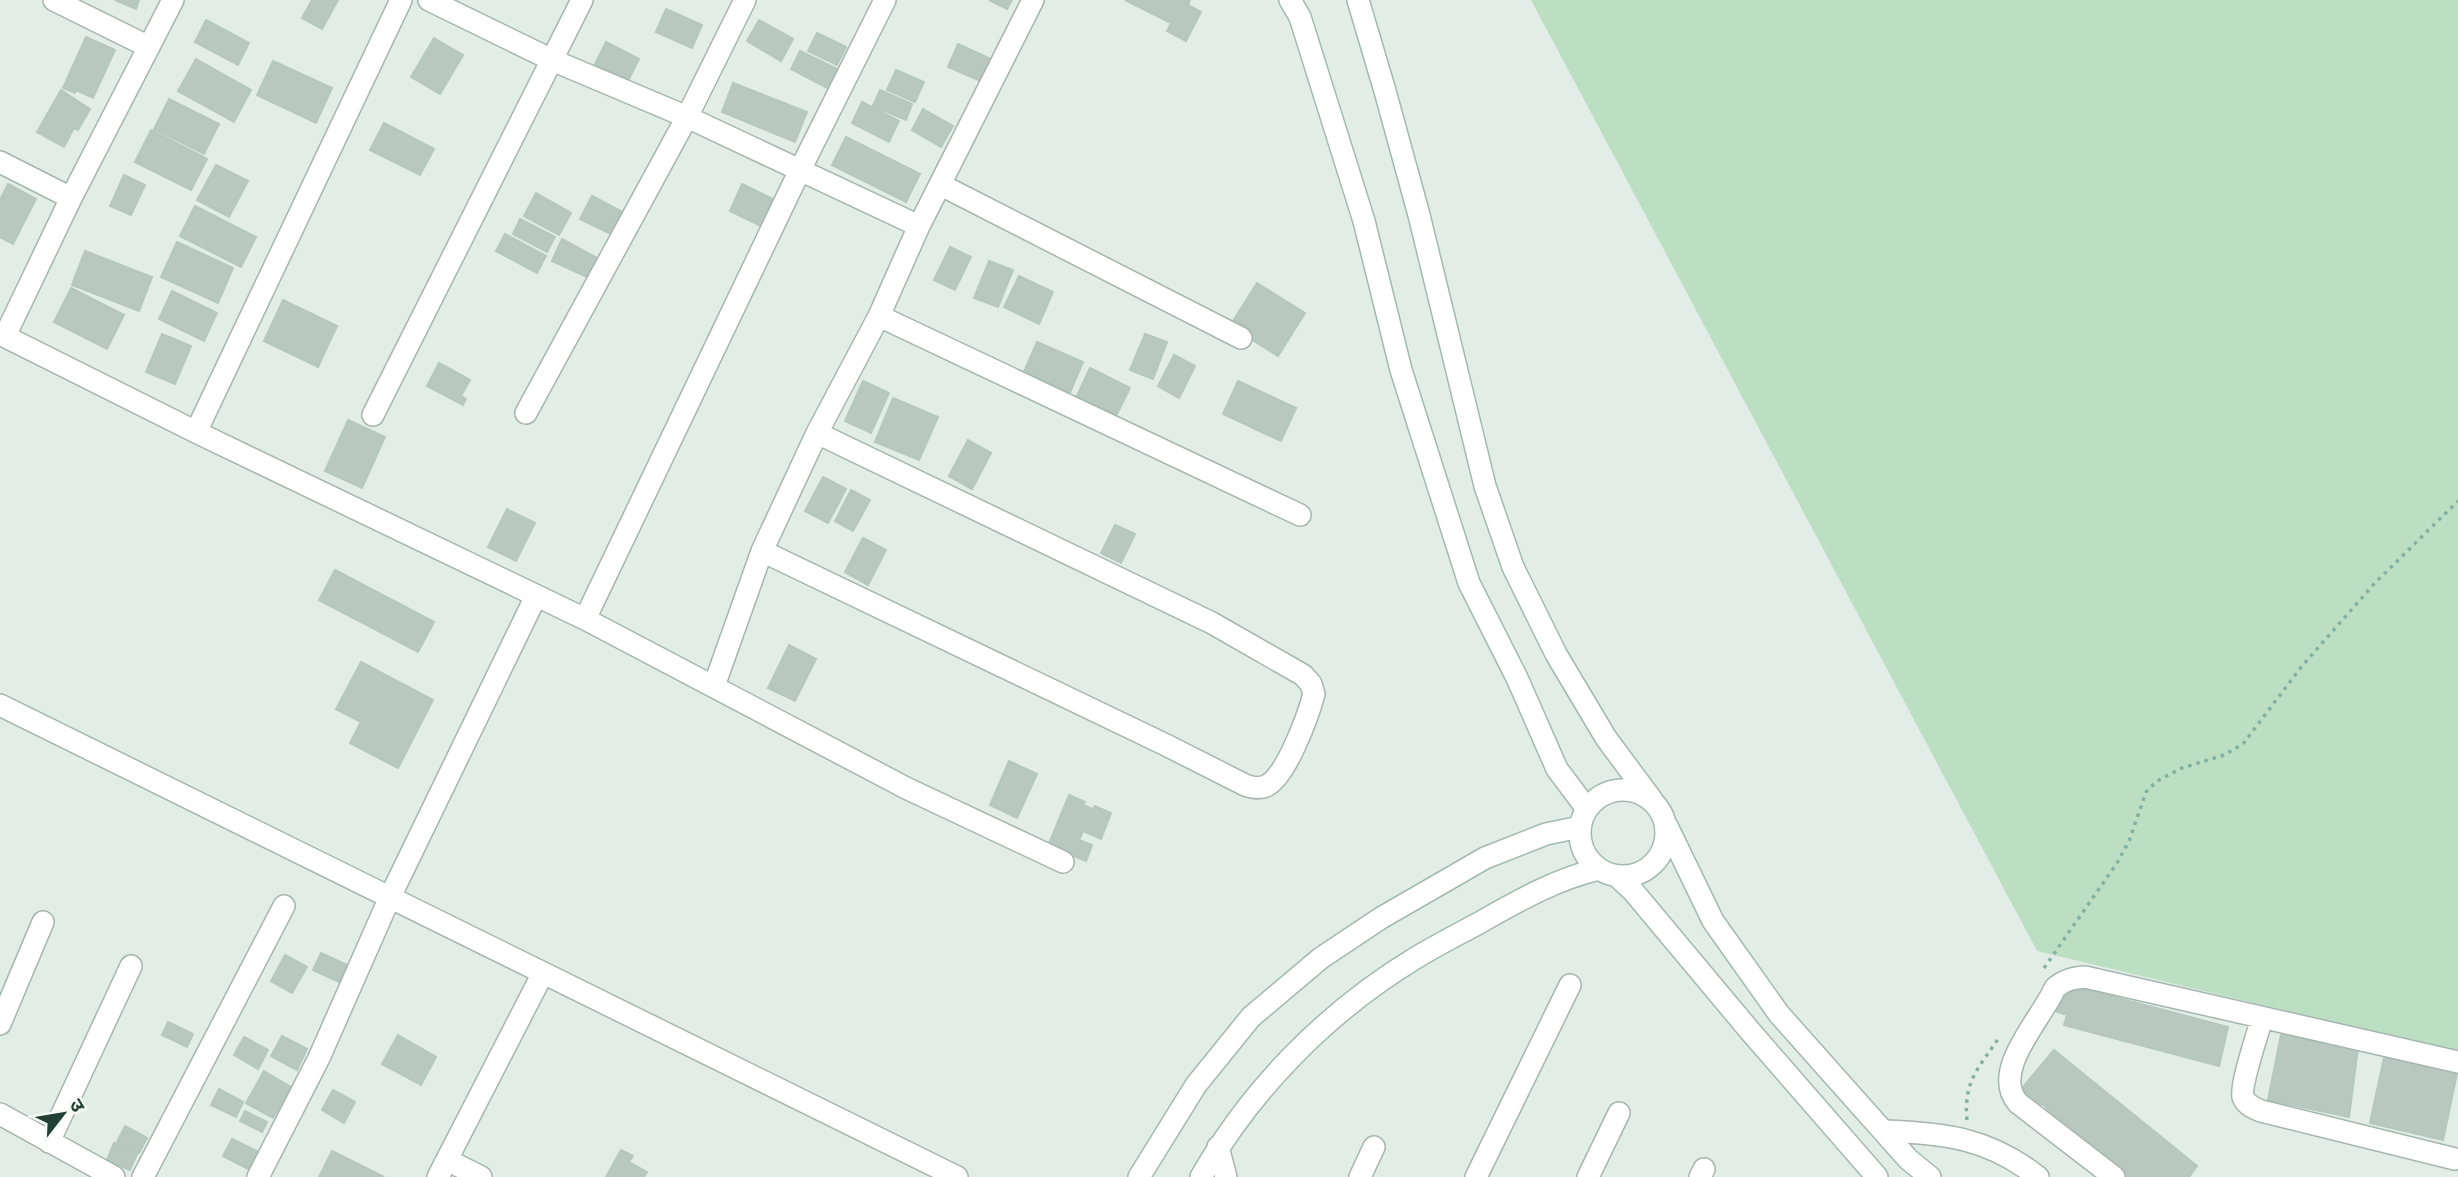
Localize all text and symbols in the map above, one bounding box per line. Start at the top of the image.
north arrow [28,1079,98,1149]
text: उ [65,1095,90,1116]

